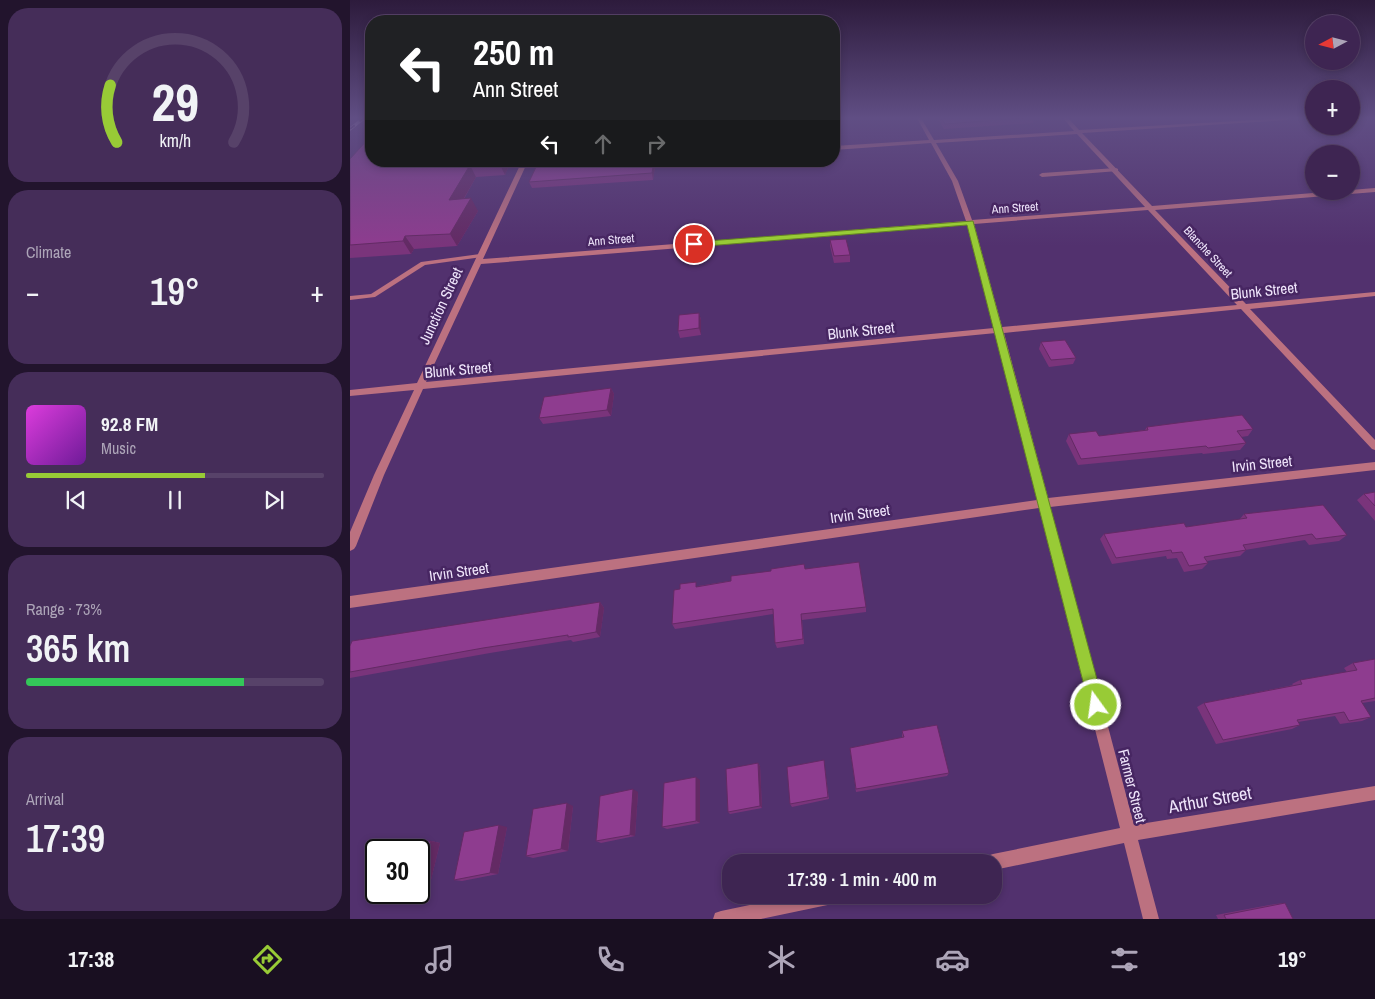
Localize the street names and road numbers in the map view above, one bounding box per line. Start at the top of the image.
street label: Ann Street [990,198,1039,218]
street label: Blanche Street [1180,223,1236,281]
street label: Ann Street [586,230,635,250]
street label: Junction Street [414,263,468,348]
street label: Blunk Street [1230,276,1299,304]
street label: Blunk Street [827,316,896,344]
street label: Blunk Street [424,356,493,383]
street label: Irvin Street [1231,450,1294,477]
street label: Irvin Street [829,499,892,528]
street label: Irvin Street [428,557,491,586]
street label: Farmer Street [1113,747,1152,825]
street label: Arthur Street [1166,780,1253,819]

